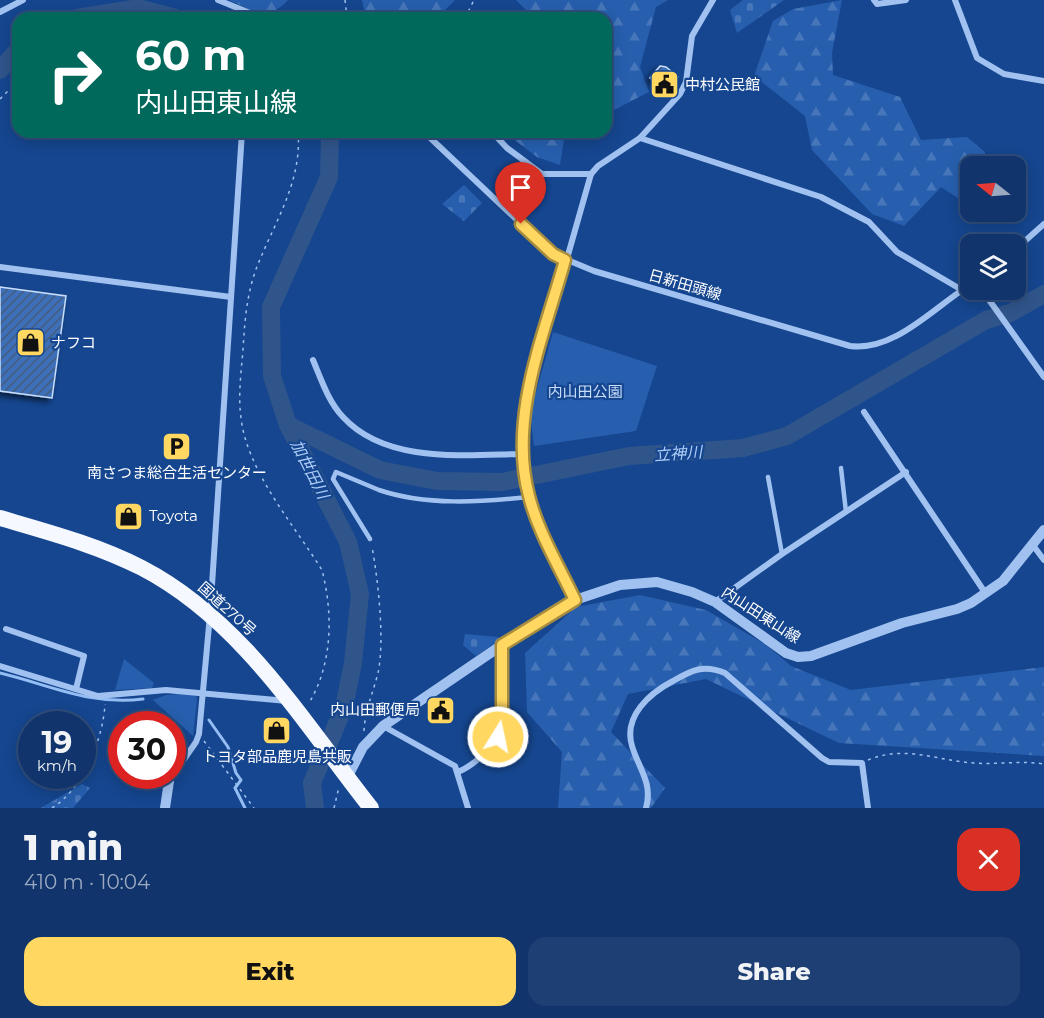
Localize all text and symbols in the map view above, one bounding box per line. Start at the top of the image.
text: 60 m [135,29,246,81]
icon: right [36,36,114,114]
public building icon: 中村公民館 [648,69,680,101]
place label: 中村公民館 [685,75,760,94]
text: 内山田東山線 [135,86,297,119]
north arrow [960,156,1026,222]
map controls [960,156,1026,300]
pin [495,162,546,224]
icon: arrive [504,171,537,204]
button: layers [960,234,1026,300]
street label: 日新田頭線 [646,265,724,304]
shop icon: ナフコ [14,327,46,359]
place label: ナフコ [51,333,96,352]
park label: 内山田公園 [547,382,623,401]
parking icon: 南さつま総合生活センター [161,430,193,462]
water label: 加世田川 [287,436,333,504]
water label: 立神川 [653,442,705,465]
place label: 南さつま総合生活センター [87,463,267,482]
shop icon: Toyota [112,500,144,532]
place label: Toyota [149,506,198,525]
street label: 国道270号 [194,577,260,640]
street label: 内山田東山線 [718,582,804,647]
public building icon: 内山田郵便局 [425,694,457,726]
place label: 内山田郵便局 [330,700,420,719]
position arrow [466,705,530,769]
speed limit sign: 30 [108,711,186,789]
shop icon: トヨタ部品鹿児島共販 [261,714,293,746]
text: 19 [42,724,72,761]
place label: トヨタ部品鹿児島共販 [202,747,352,766]
text: km/h [37,756,77,775]
text: 1 min [24,825,123,869]
button: close [957,828,1020,891]
text: 410 m · 10:04 [24,870,150,894]
button: Exit [24,937,516,1006]
button: Share [528,937,1020,1006]

